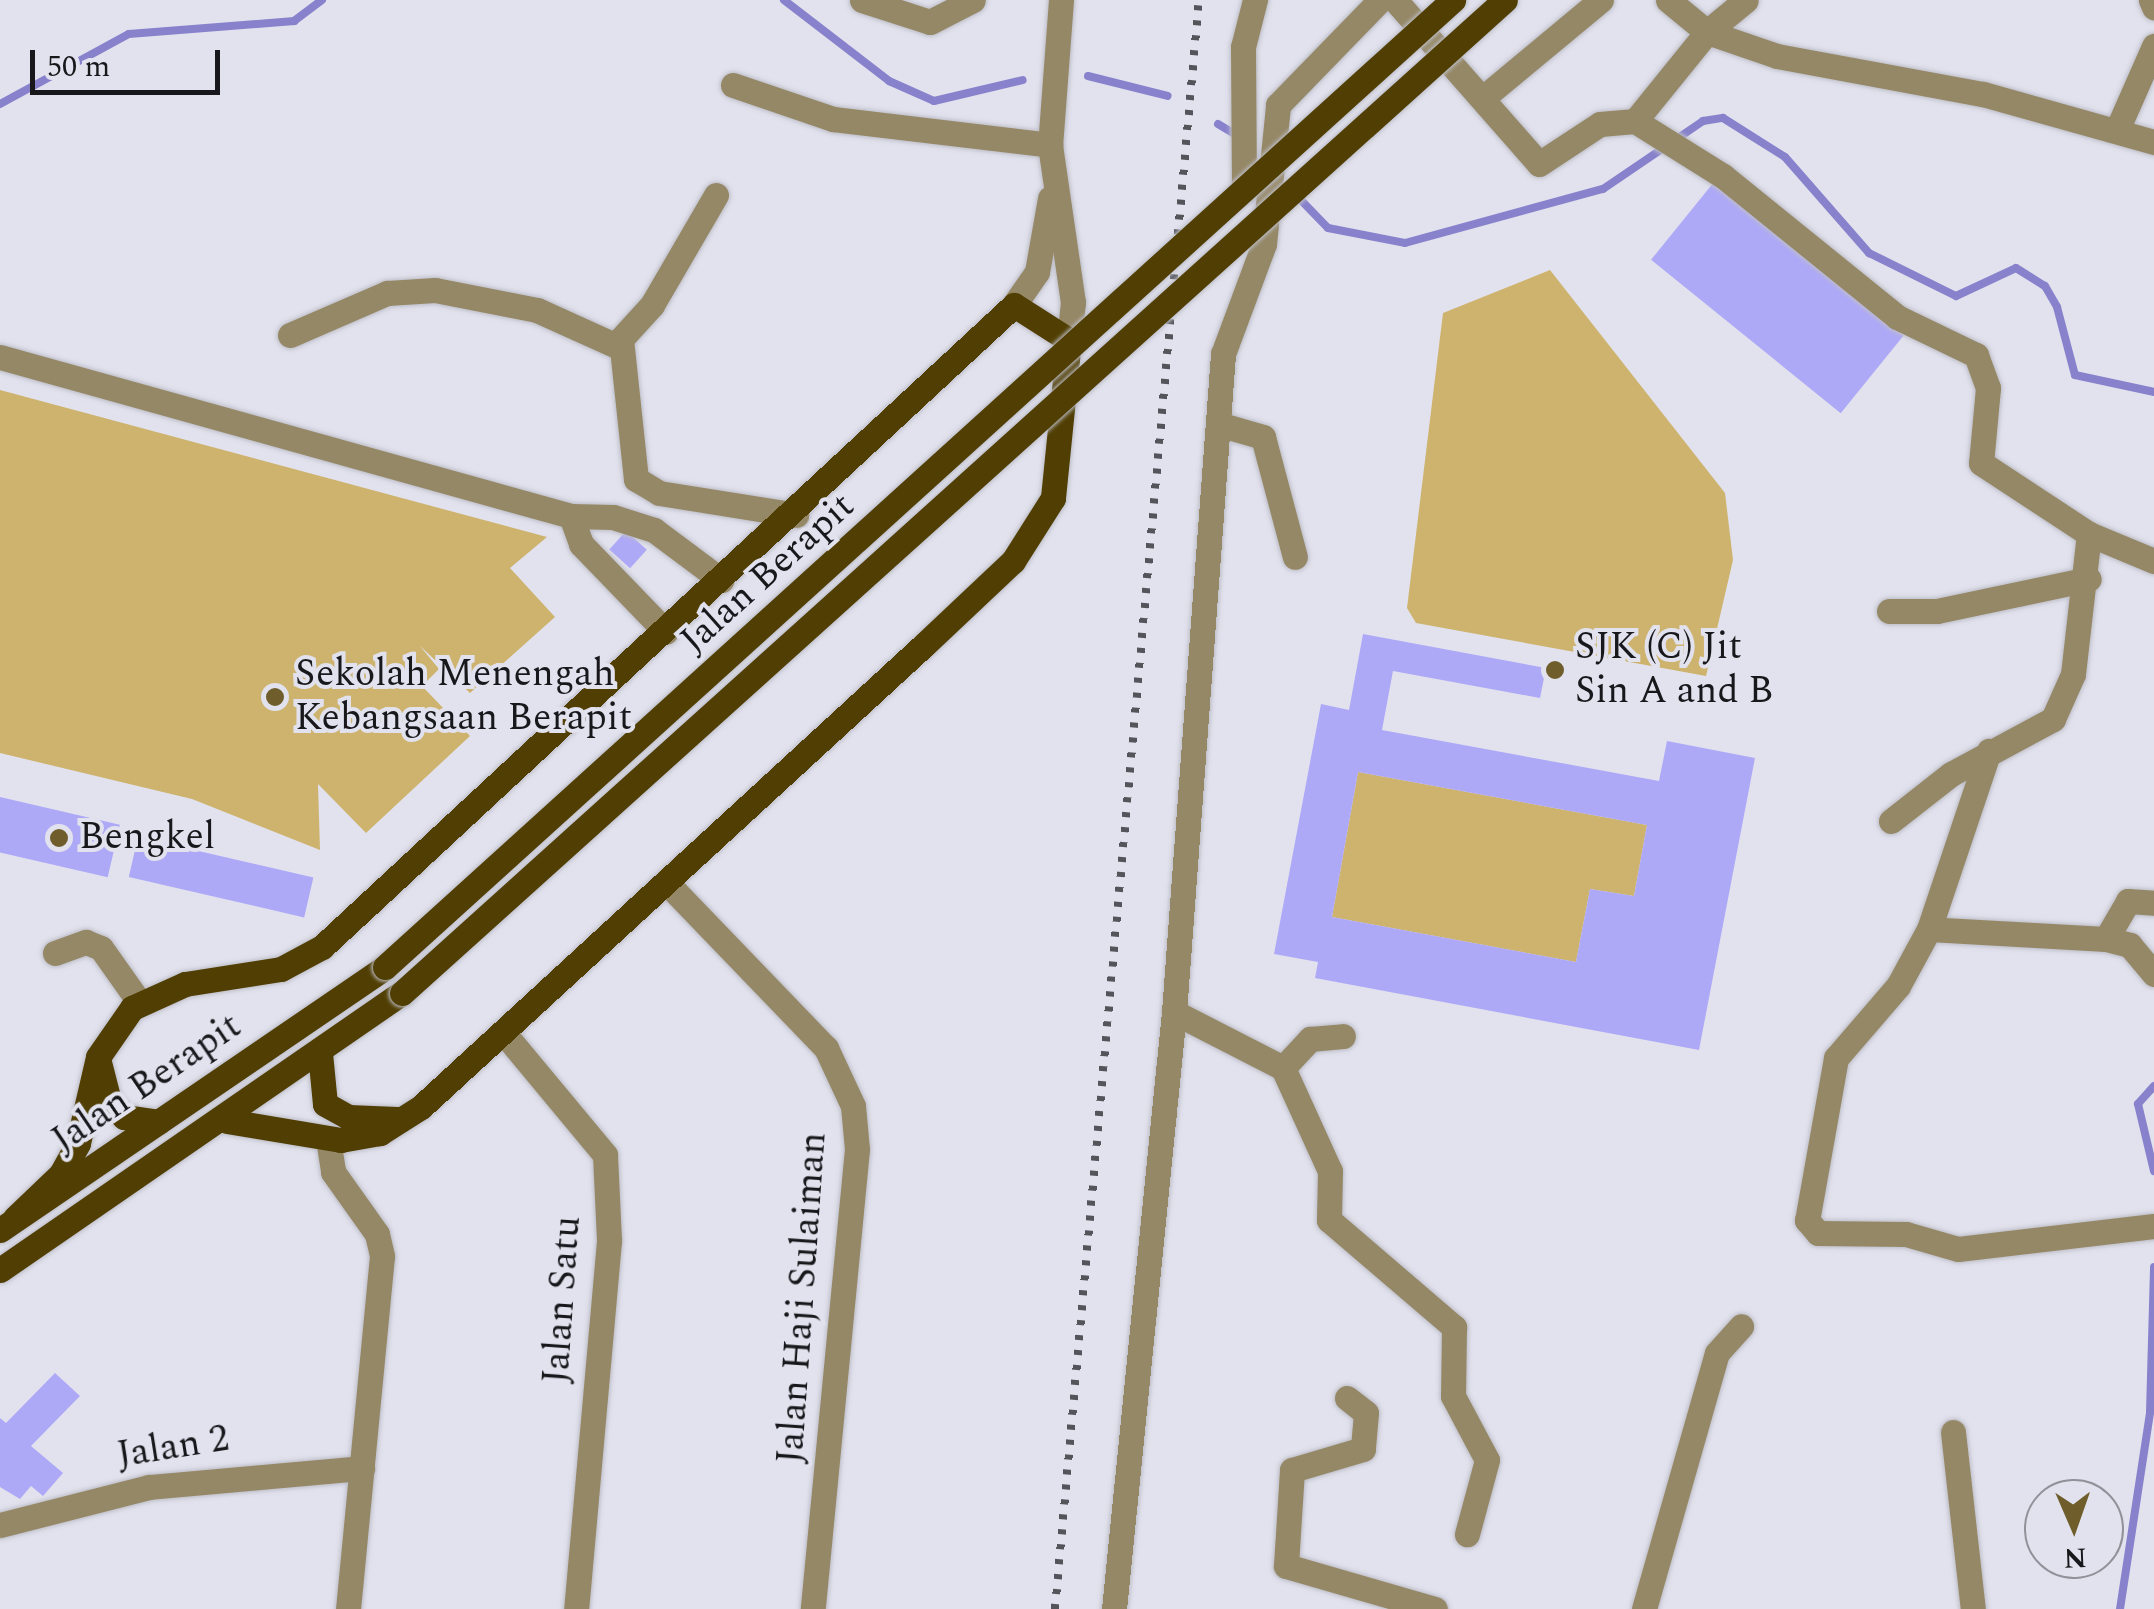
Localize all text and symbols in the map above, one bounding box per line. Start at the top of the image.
scale bar [35,30,225,92]
text: 50 m [47,44,110,90]
street label: Jalan Berapit [672,484,864,664]
place label: SJK (C) Jit Sin A and B [1575,625,1773,714]
place label: Sekolah Menengah Kebangsaan Berapit [295,652,632,742]
marker: SJK (C) Jit Sin A and B [1544,659,1566,681]
marker: Sekolah Menengah Kebangsaan Berapit [264,686,286,708]
place label: Bengkel [79,815,215,861]
marker: Bengkel [48,827,70,849]
street label: Jalan Berapit [44,1004,250,1164]
street label: Jalan Haji Sulaiman [769,1131,837,1465]
street label: Jalan Satu [534,1215,592,1385]
street label: Jalan 2 [114,1417,232,1479]
north arrow [2024,1479,2124,1579]
text: N [2063,1536,2087,1579]

